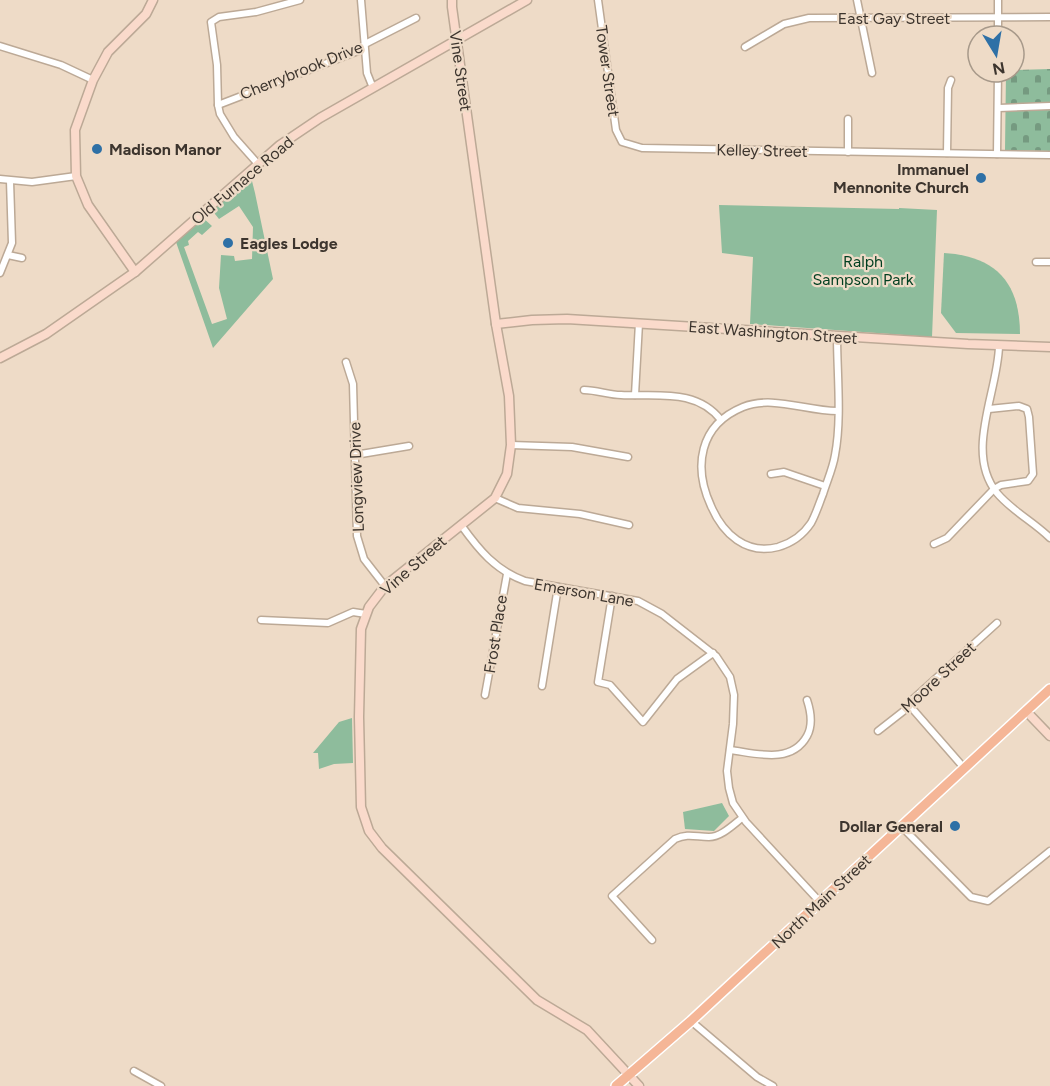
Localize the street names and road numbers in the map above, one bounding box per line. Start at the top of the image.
street label: East Gay Street [838,9,950,28]
street label: Tower Street [592,24,623,118]
street label: Vine Street [445,30,476,113]
street label: Cherrybrook Drive [237,37,365,104]
street label: Old Furnace Road [187,132,297,229]
street label: Kelley Street [716,140,808,161]
street label: East Washington Street [688,317,858,348]
street label: Longview Drive [345,421,368,532]
street label: Vine Street [376,532,450,599]
street label: Emerson Lane [533,574,636,611]
street label: Frost Place [480,593,511,675]
street label: Moore Street [897,638,980,717]
street label: North Main Street [768,850,875,952]

